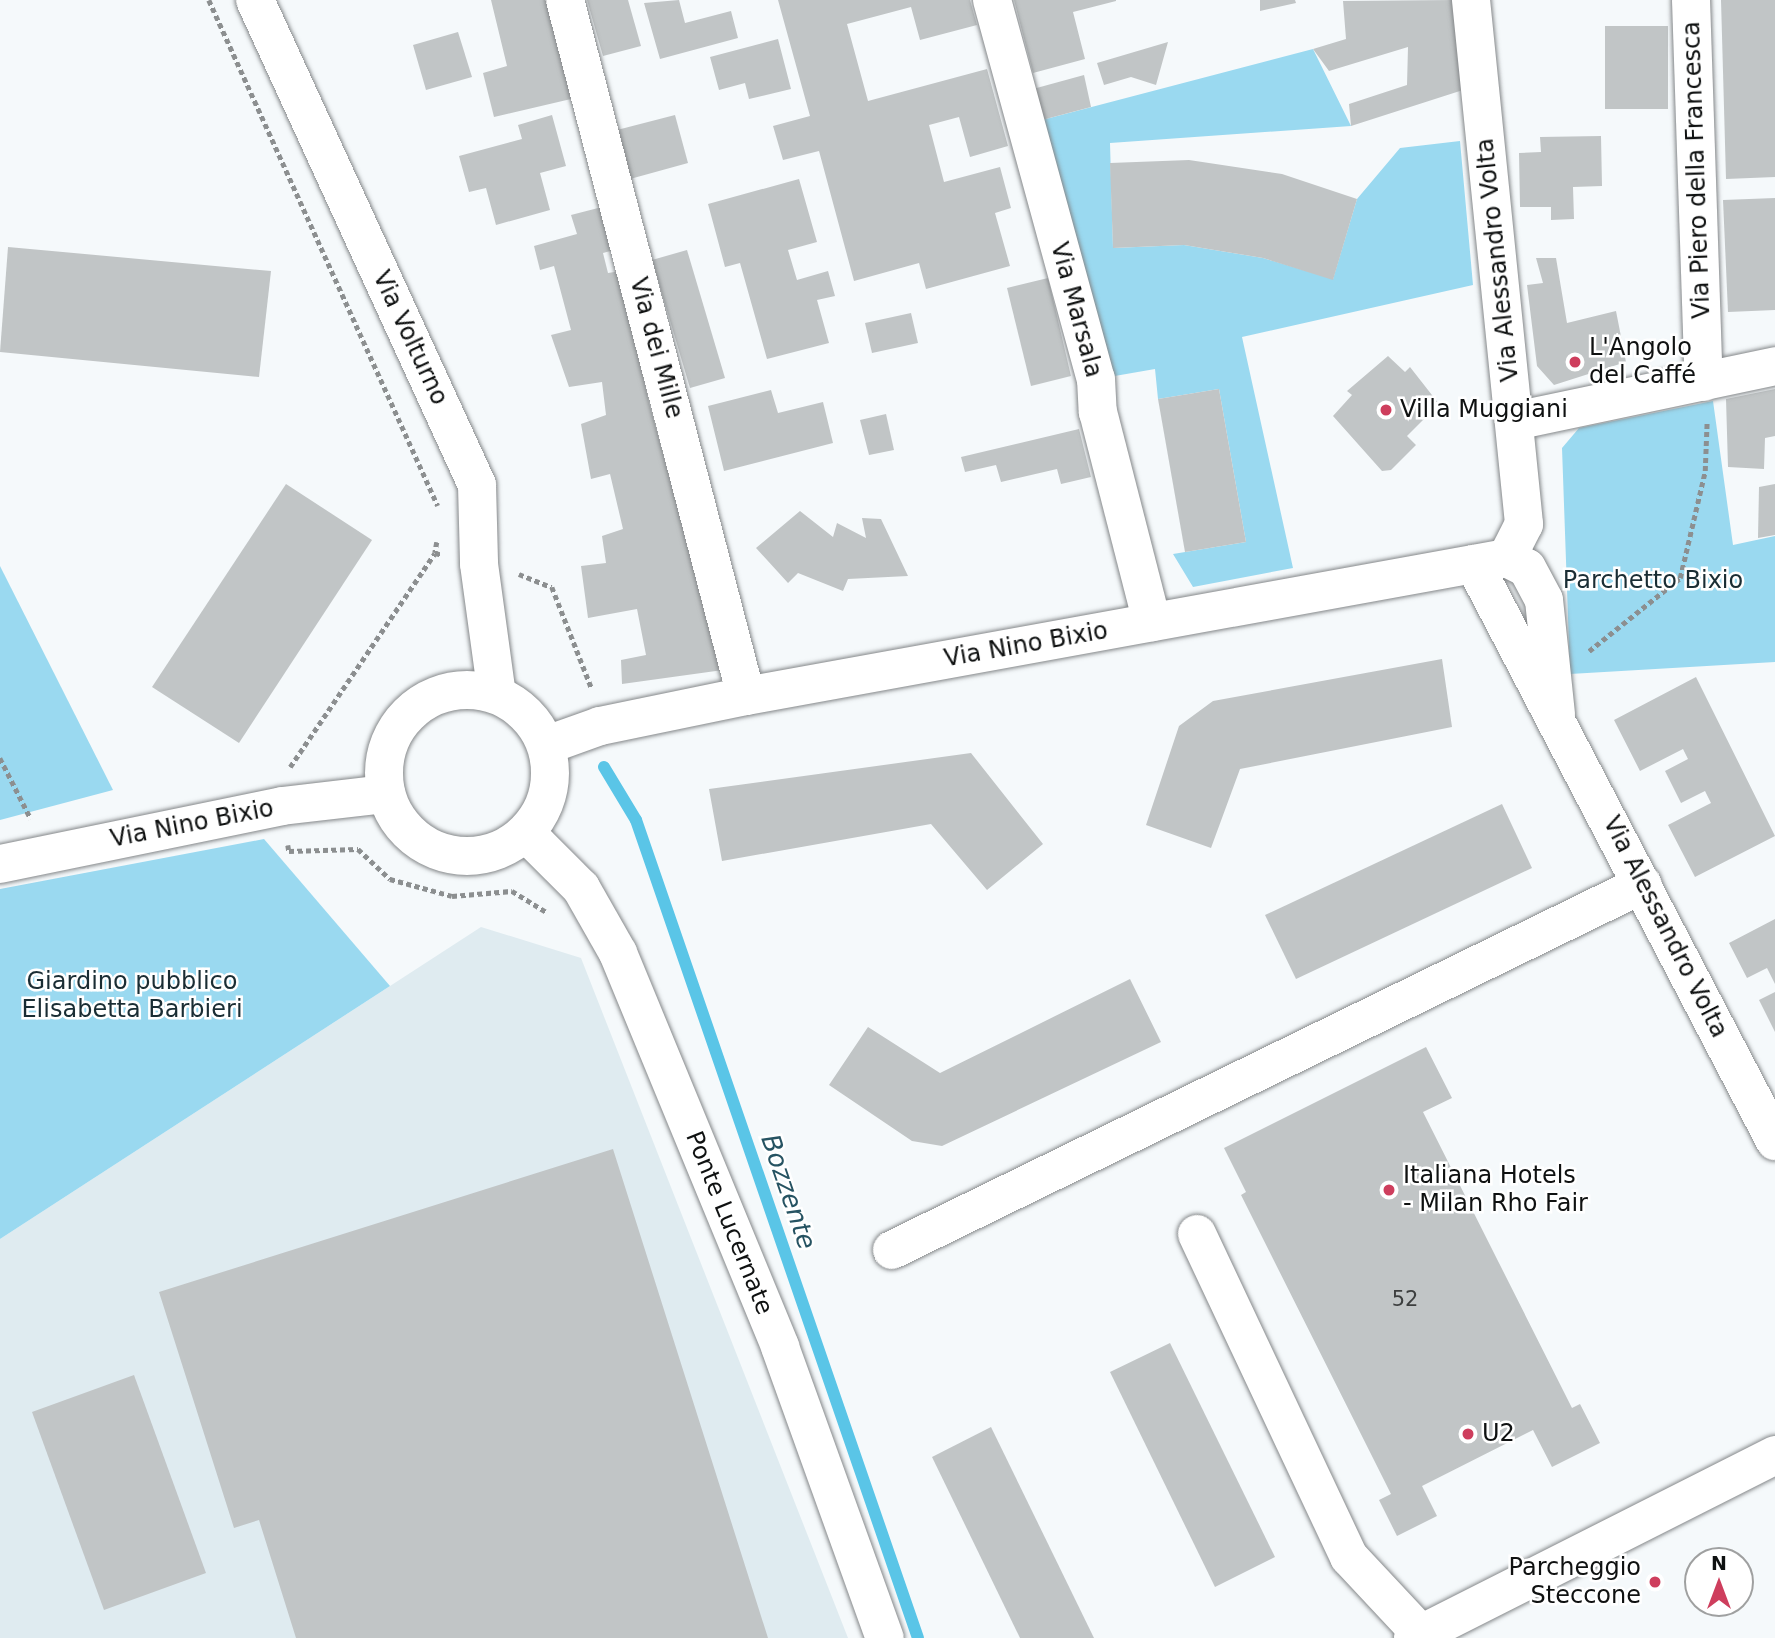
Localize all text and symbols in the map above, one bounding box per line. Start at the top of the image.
street label: Via Piero della Francesca [1677,21,1717,319]
street label: Via Alessandro Volta [1471,137,1525,383]
street label: Via Marsala [1044,239,1108,381]
street label: Via Volturno [366,266,454,410]
street label: Via dei Mille [623,274,689,422]
place label: L'Angolo del Caffé [1589,334,1696,390]
marker: L'Angolo del Caffé [1567,354,1583,370]
place label: Villa Muggiani [1400,396,1568,424]
marker: Villa Muggiani [1378,402,1394,418]
park label: Parchetto Bixio [1563,567,1743,595]
street label: Via Nino Bixio [942,616,1110,674]
street label: Via Nino Bixio [108,794,276,854]
street label: Via Alessandro Volta [1597,812,1733,1042]
park label: Giardino pubblico Elisabetta Barbieri [21,968,243,1024]
street label: Ponte Lucernate [679,1127,779,1319]
water label: Bozzente [754,1130,822,1254]
place label: Italiana Hotels - Milan Rho Fair [1403,1162,1588,1218]
marker: Italiana Hotels - Milan Rho Fair [1381,1182,1397,1198]
house number: 52 [1392,1286,1418,1312]
place label: U2 [1482,1420,1515,1448]
marker: U2 [1460,1426,1476,1442]
north arrow [1684,1547,1754,1617]
text: N [1711,1552,1727,1574]
place label: Parcheggio Steccone [1509,1554,1641,1610]
marker: Parcheggio Steccone [1647,1574,1663,1590]

